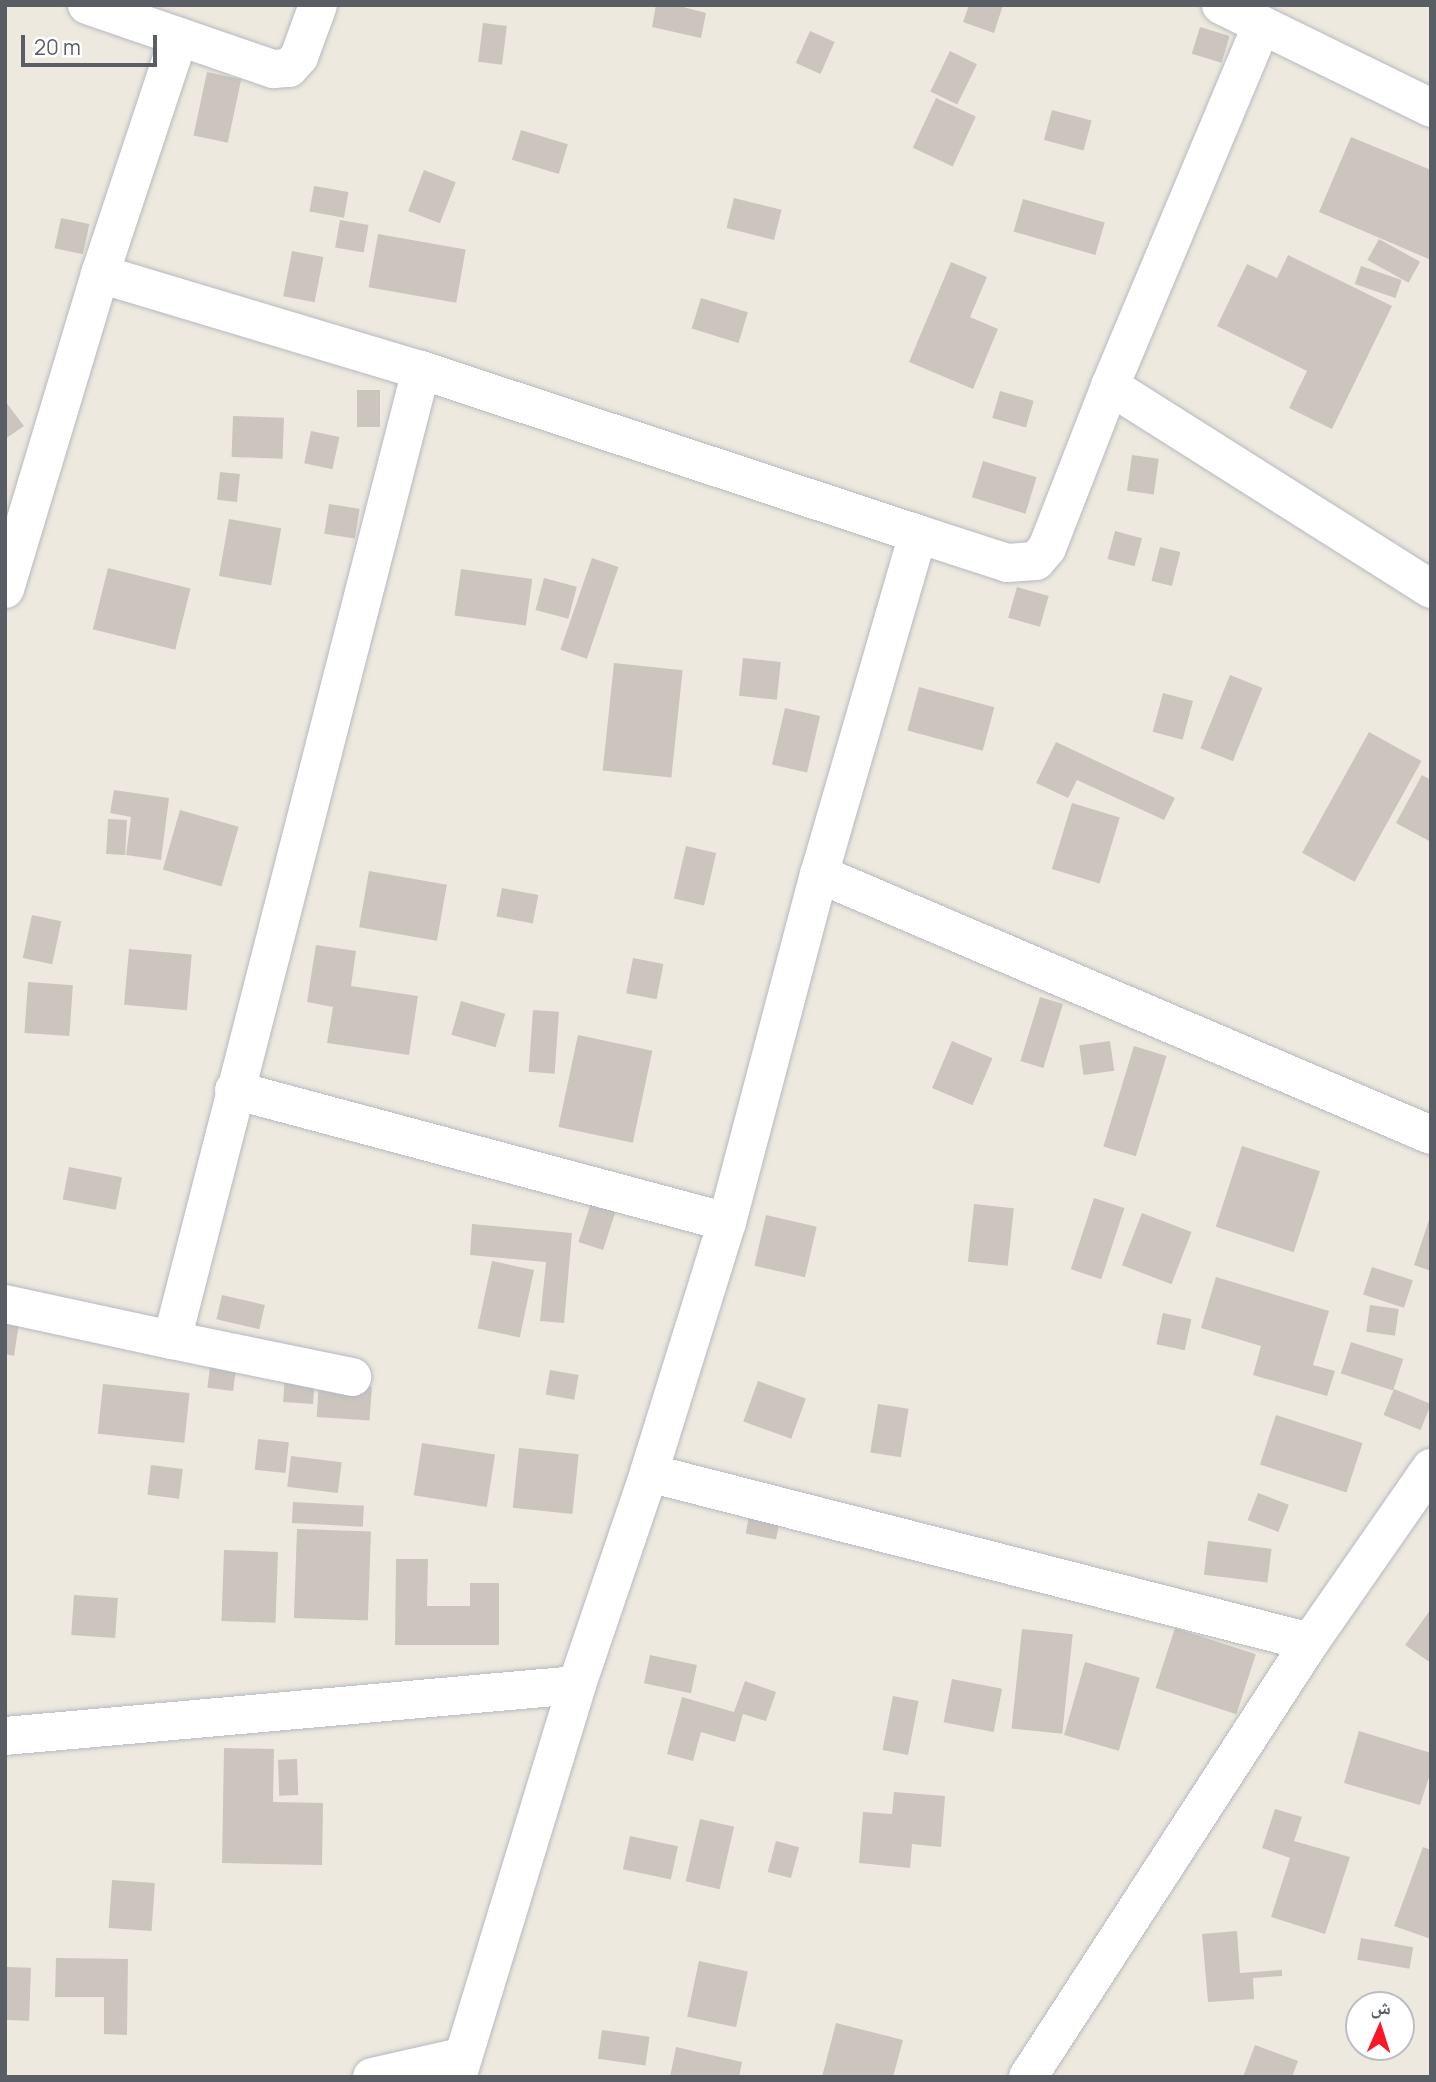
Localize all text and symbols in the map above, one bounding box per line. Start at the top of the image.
scale bar [24,21,161,65]
text: 20 m [34,33,81,61]
north arrow [1345,1991,1415,2061]
text: ش [1370,1994,1392,2021]

